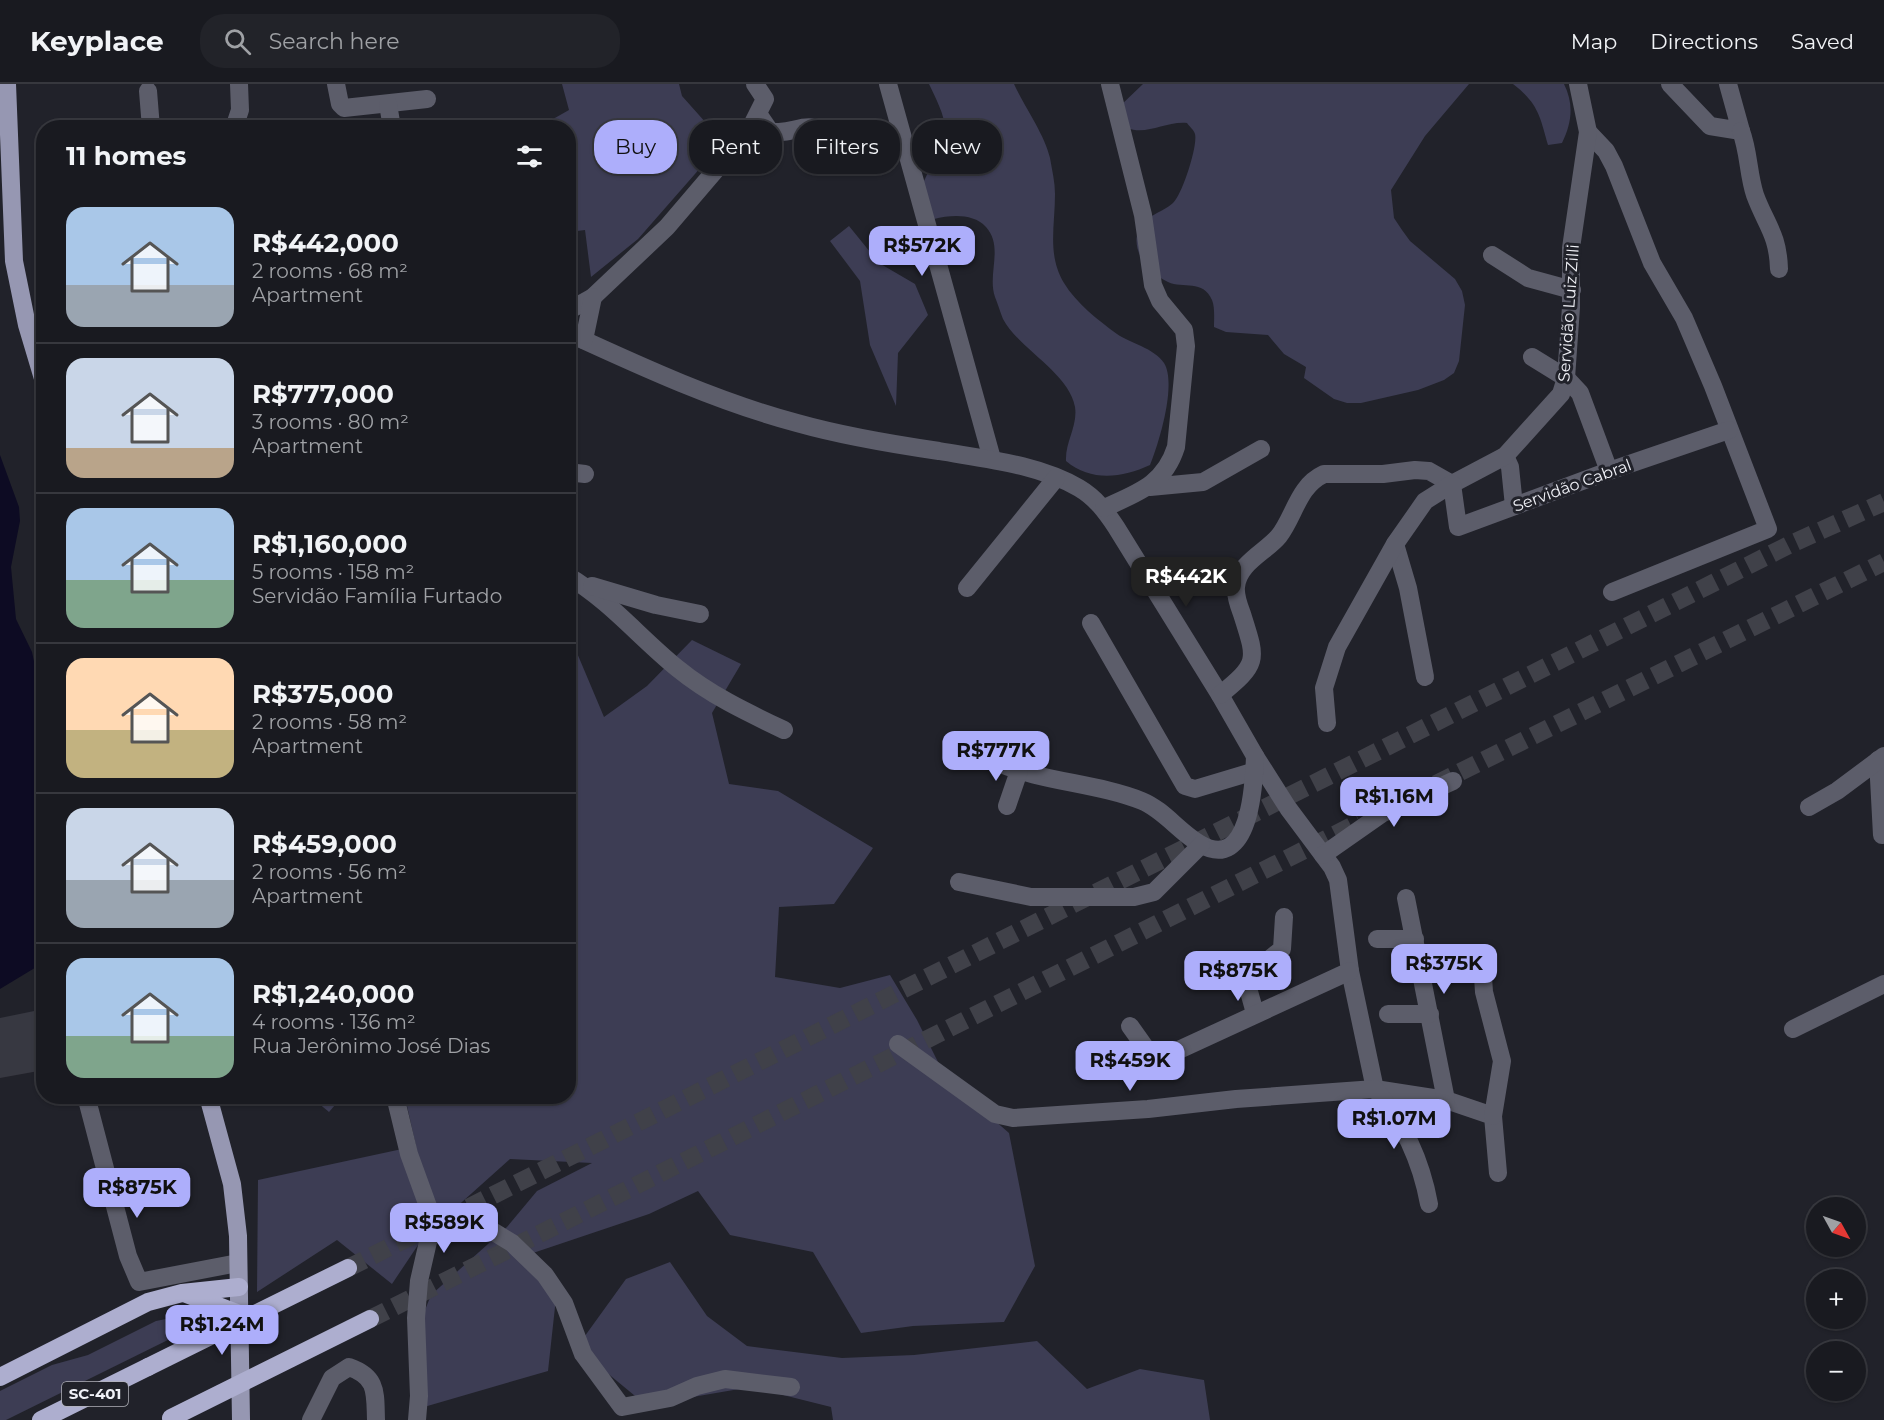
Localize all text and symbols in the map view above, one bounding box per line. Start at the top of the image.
search box [200,14,620,68]
text: Keyplace [30,24,164,58]
icon: search [221,25,254,58]
text: Search here [269,28,400,55]
text: Map [1571,29,1617,54]
text: Directions [1650,29,1758,54]
text: Saved [1791,29,1854,54]
chip: Buy [594,120,677,174]
chip: Rent [689,120,782,174]
chip: Filters [794,120,900,174]
chip: New [912,120,1002,174]
text: 11 homes [66,140,186,172]
icon: filters [513,140,546,173]
pin: R$572K [873,226,971,277]
text: R$442,000 [252,227,399,259]
icon: home [114,231,186,303]
text: R$572K [883,233,961,257]
street label: Servidão Luiz Zilli [1554,244,1583,383]
text: 2 rooms · 68 m² [252,259,408,283]
text: Apartment [252,283,363,307]
text: R$777,000 [252,378,394,410]
icon: home [114,382,186,454]
text: 3 rooms · 80 m² [252,410,409,434]
text: Apartment [252,434,363,458]
street label: Servidão Cabral [1510,455,1634,516]
text: R$1,160,000 [252,528,408,560]
icon: home [114,532,186,604]
pin: R$442K [1137,557,1235,608]
text: 5 rooms · 158 m² [252,560,414,584]
text: R$442K [1145,564,1227,588]
text: Servidão Família Furtado [252,584,502,608]
text: R$375,000 [252,678,393,710]
icon: home [114,682,186,754]
text: 2 rooms · 58 m² [252,710,407,734]
pin: R$777K [947,731,1045,782]
text: Apartment [252,734,363,758]
text: R$777K [956,738,1036,762]
pin: R$1.16M [1339,777,1449,828]
text: R$1.16M [1354,784,1434,808]
text: R$459,000 [252,828,397,860]
icon: home [114,832,186,904]
text: 2 rooms · 56 m² [252,860,407,884]
text: Apartment [252,884,363,908]
pin: R$375K [1395,944,1493,995]
pin: R$875K [1189,951,1287,1002]
text: R$375K [1405,951,1483,975]
text: R$875K [1198,958,1278,982]
text: R$1,240,000 [252,978,414,1010]
icon: home [114,982,186,1054]
text: 4 rooms · 136 m² [252,1010,416,1034]
text: Rua Jerônimo José Dias [252,1034,490,1058]
pin: R$459K [1081,1041,1179,1092]
text: R$459K [1090,1048,1170,1072]
pin: R$1.07M [1339,1099,1449,1150]
text: R$1.07M [1351,1106,1437,1130]
pin: R$875K [88,1168,186,1219]
text: R$875K [97,1175,177,1199]
north arrow [1806,1197,1866,1257]
map controls [1806,1197,1866,1401]
pin: R$589K [395,1203,493,1254]
text: R$589K [404,1210,484,1234]
button: + [1806,1269,1866,1329]
pin: R$1.24M [167,1305,277,1356]
text: R$1.24M [179,1312,265,1336]
button: − [1806,1341,1866,1401]
road number: SC-401 [62,1382,128,1406]

